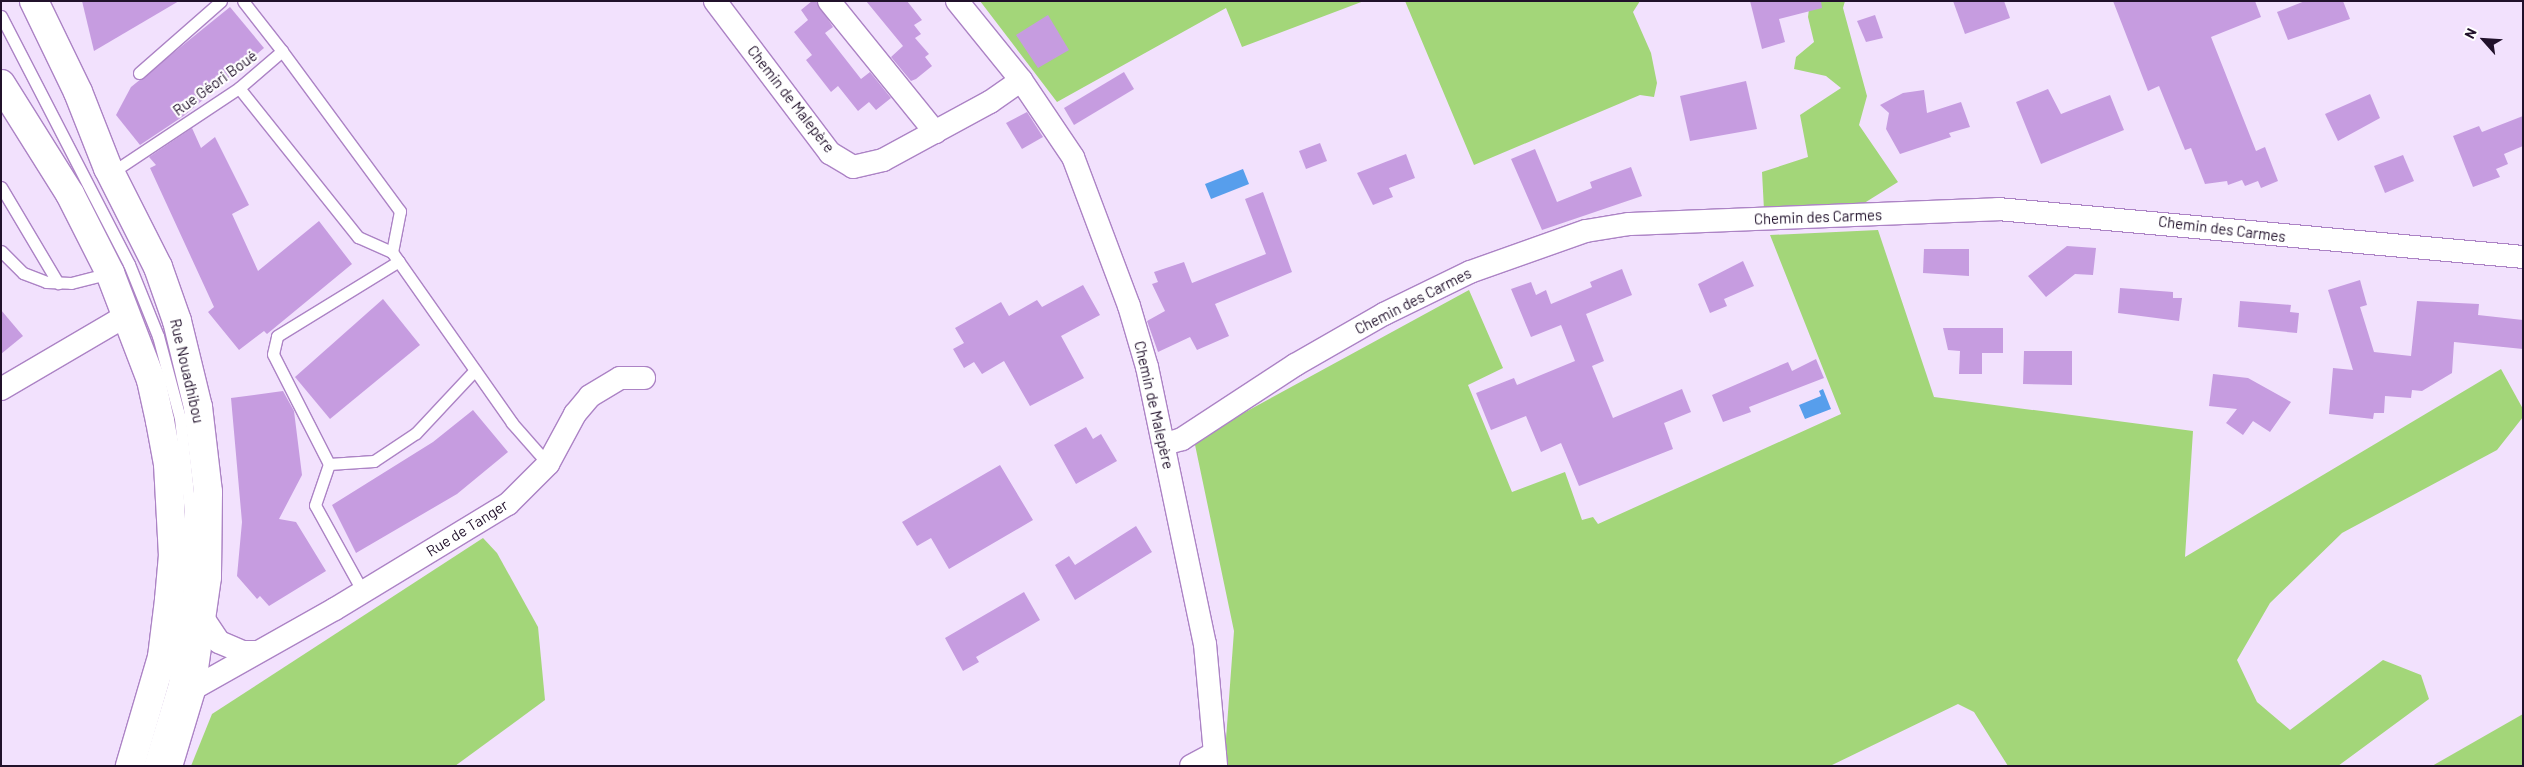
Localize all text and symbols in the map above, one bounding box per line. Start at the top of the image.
north arrow [2459,15,2509,65]
text: N [2460,25,2480,41]
street label: Chemin de Malepère [744,42,838,156]
street label: Rue Géori Boué [169,46,261,120]
street label: Chemin des Carmes [1754,206,1882,228]
street label: Chemin des Carmes [2157,212,2287,246]
street label: Chemin des Carmes [1352,264,1474,338]
street label: Rue Nouadhibou [166,317,208,425]
street label: Chemin de Malepère [1131,339,1177,471]
street label: Rue de Tanger [423,496,511,560]

